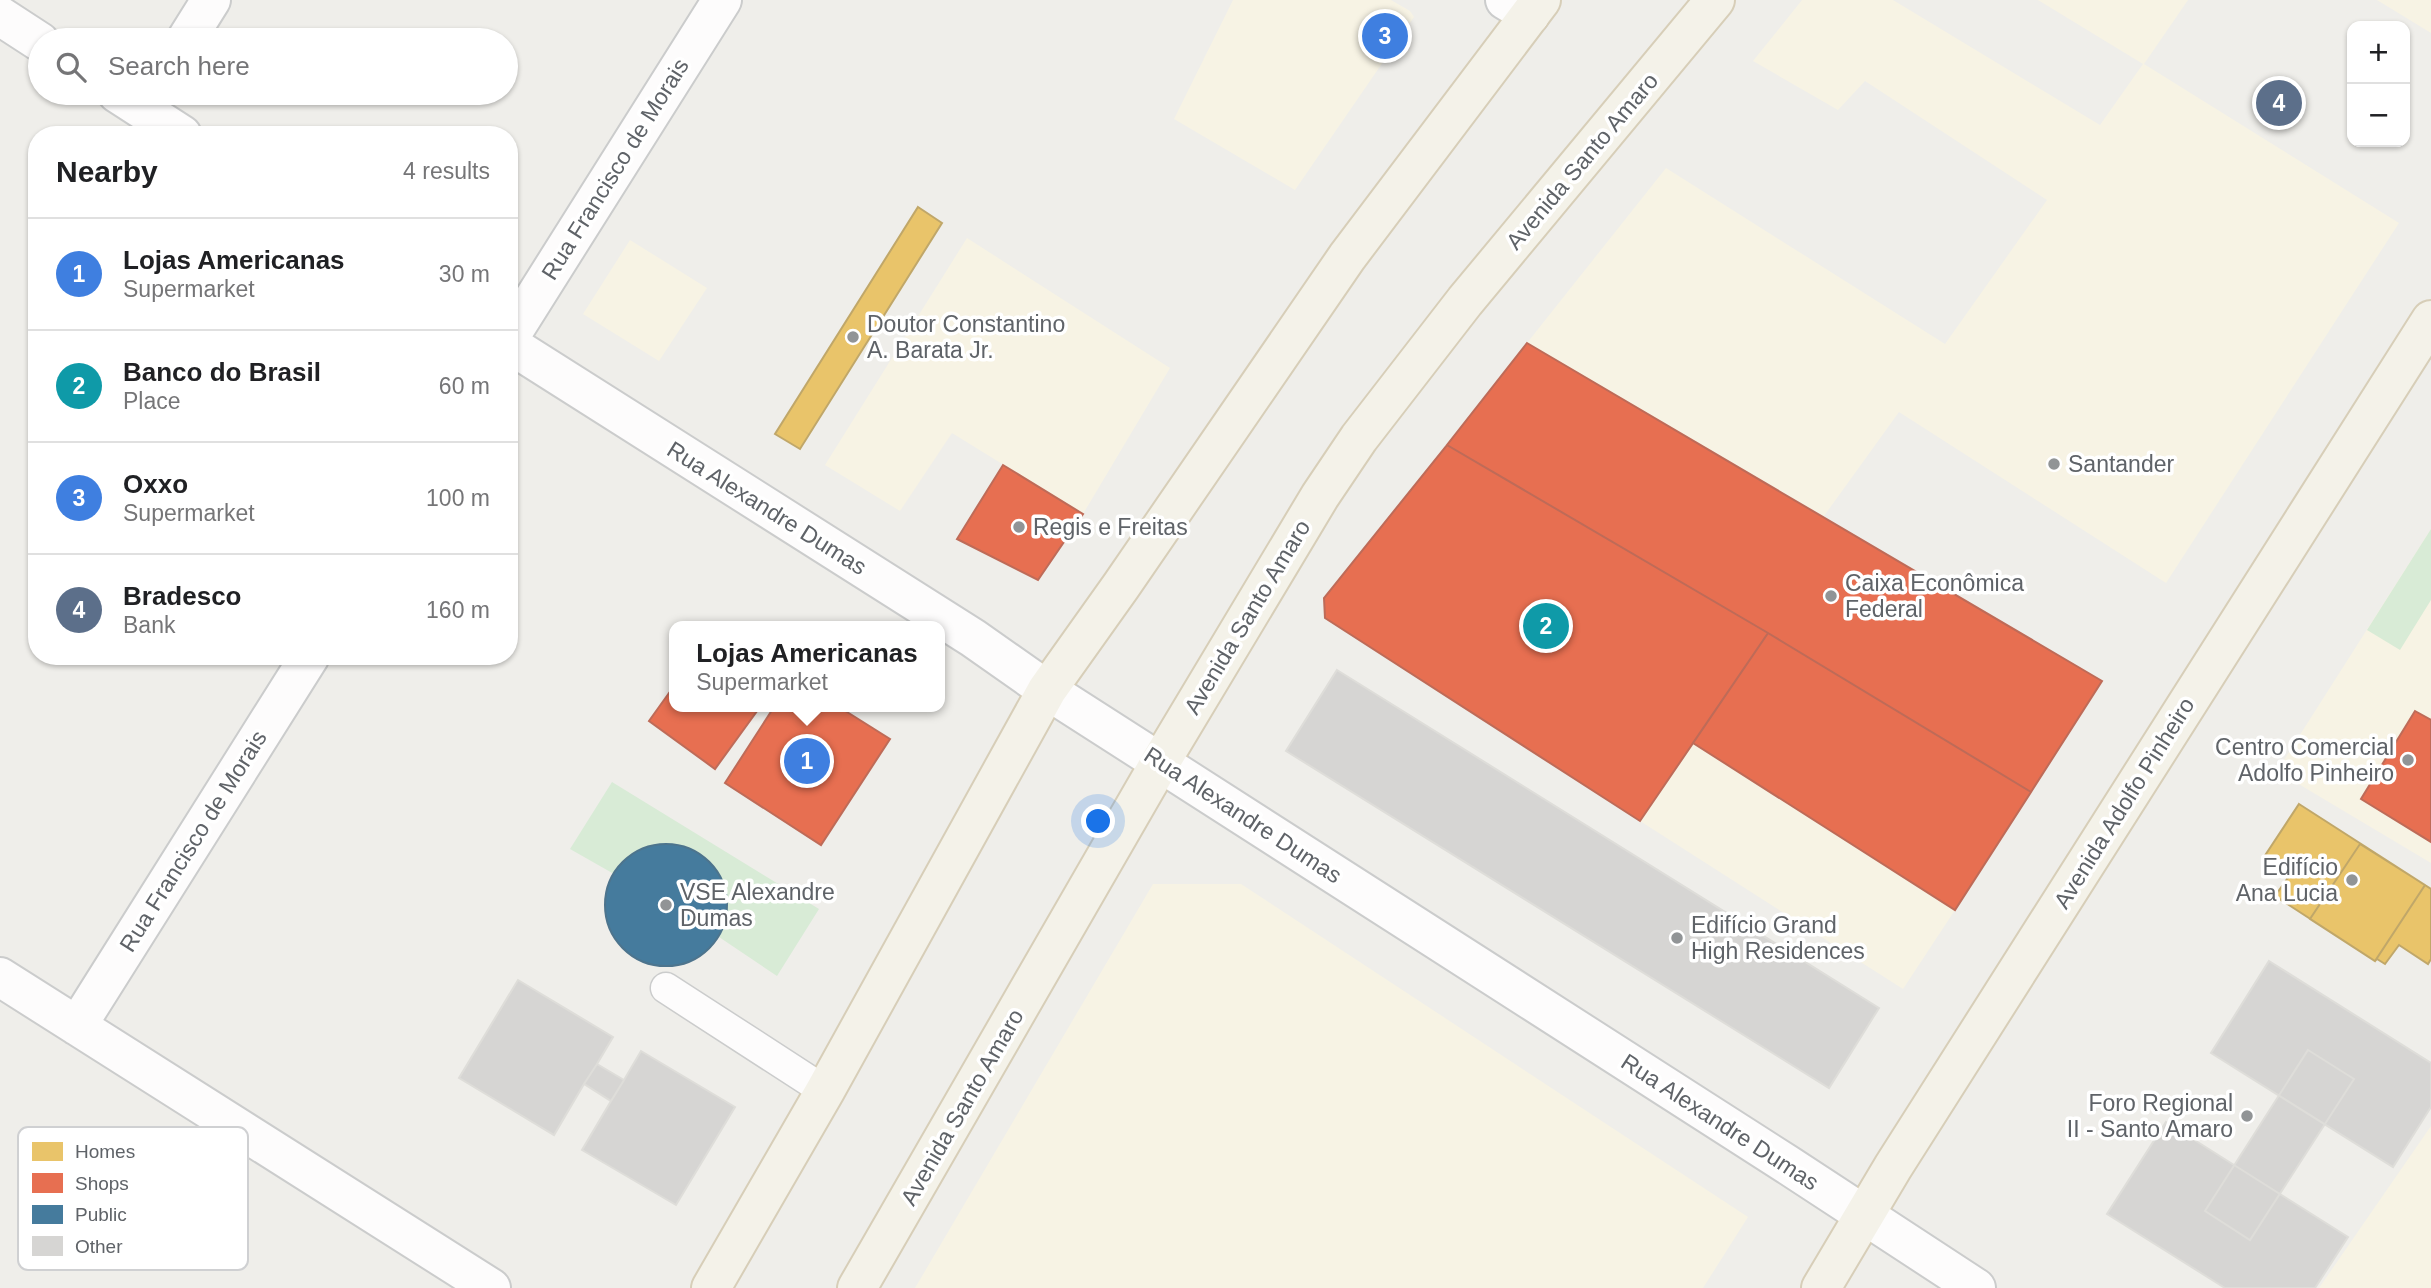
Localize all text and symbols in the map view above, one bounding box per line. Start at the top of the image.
pin: 3 [1362,10,1408,62]
map controls [2347,21,2410,147]
button: + [2347,21,2410,84]
search box [28,28,518,105]
icon: search [52,48,90,86]
text: Search here [108,51,250,81]
street label: Rua Francisco de Morais [536,54,694,284]
street label: Avenida Santo Amaro [1501,68,1663,254]
pin: 4 [2256,77,2302,129]
button: − [2347,84,2410,147]
text: Nearby [56,155,158,188]
text: 4 results [403,158,490,184]
text: Lojas Americanas [123,245,345,275]
text: 1 [73,261,85,287]
text: 30 m [439,261,490,287]
text: Supermarket [123,276,255,302]
place label: Doutor Constantino A. Barata Jr. [867,311,1065,363]
marker: Doutor Constantino A. Barata Jr. [845,329,861,345]
text: Banco do Brasil [123,357,321,387]
text: 2 [73,373,85,399]
text: 60 m [439,373,490,399]
text: Place [123,388,181,414]
street label: Rua Alexandre Dumas [663,436,871,580]
place label: Santander [2068,451,2174,477]
marker: Santander [2046,456,2062,472]
text: Oxxo [123,469,188,499]
text: 3 [73,485,85,511]
text: 100 m [426,485,490,511]
text: Supermarket [123,500,255,526]
place label: Regis e Freitas [1033,514,1188,540]
street label: Avenida Santo Amaro [1179,515,1315,719]
marker: Regis e Freitas [1011,519,1027,535]
place label: Caixa Econômica Federal [1845,570,2024,622]
text: Bradesco [123,581,242,611]
marker: Caixa Econômica Federal [1823,588,1839,604]
text: 4 [73,597,85,623]
text: 160 m [426,597,490,623]
pin: 2 [1523,600,1569,652]
text: Bank [123,612,175,638]
popup [669,621,945,712]
text: Lojas Americanas [696,638,918,668]
text: Supermarket [696,669,828,695]
street label: Avenida Adolfo Pinheiro [2048,693,2200,913]
street label: Rua Francisco de Morais [114,726,272,956]
place label: Centro Comercial Adolfo Pinheiro [2215,734,2394,786]
pin: 1 [784,735,830,787]
street label: Rua Alexandre Dumas [1139,741,1347,889]
marker: Centro Comercial Adolfo Pinheiro [2400,752,2416,768]
your location [1081,804,1115,838]
place label: Edifício Ana Lucia [2236,854,2338,906]
marker: Edifício Ana Lucia [2344,872,2360,888]
place label: VSE Alexandre Dumas [680,879,835,931]
marker: VSE Alexandre Dumas [658,897,674,913]
place label: Edifício Grand High Residences [1691,912,1865,964]
marker: Edifício Grand High Residences [1669,930,1685,946]
street label: Avenida Santo Amaro [895,1004,1029,1210]
street label: Rua Alexandre Dumas [1616,1048,1824,1196]
place label: Foro Regional II - Santo Amaro [2067,1090,2233,1142]
marker: Foro Regional II - Santo Amaro [2239,1108,2255,1124]
legend [18,1127,248,1270]
text: Homes [75,1141,135,1162]
text: Shops [75,1173,129,1194]
text: Public [75,1204,127,1225]
text: Other [75,1236,123,1257]

